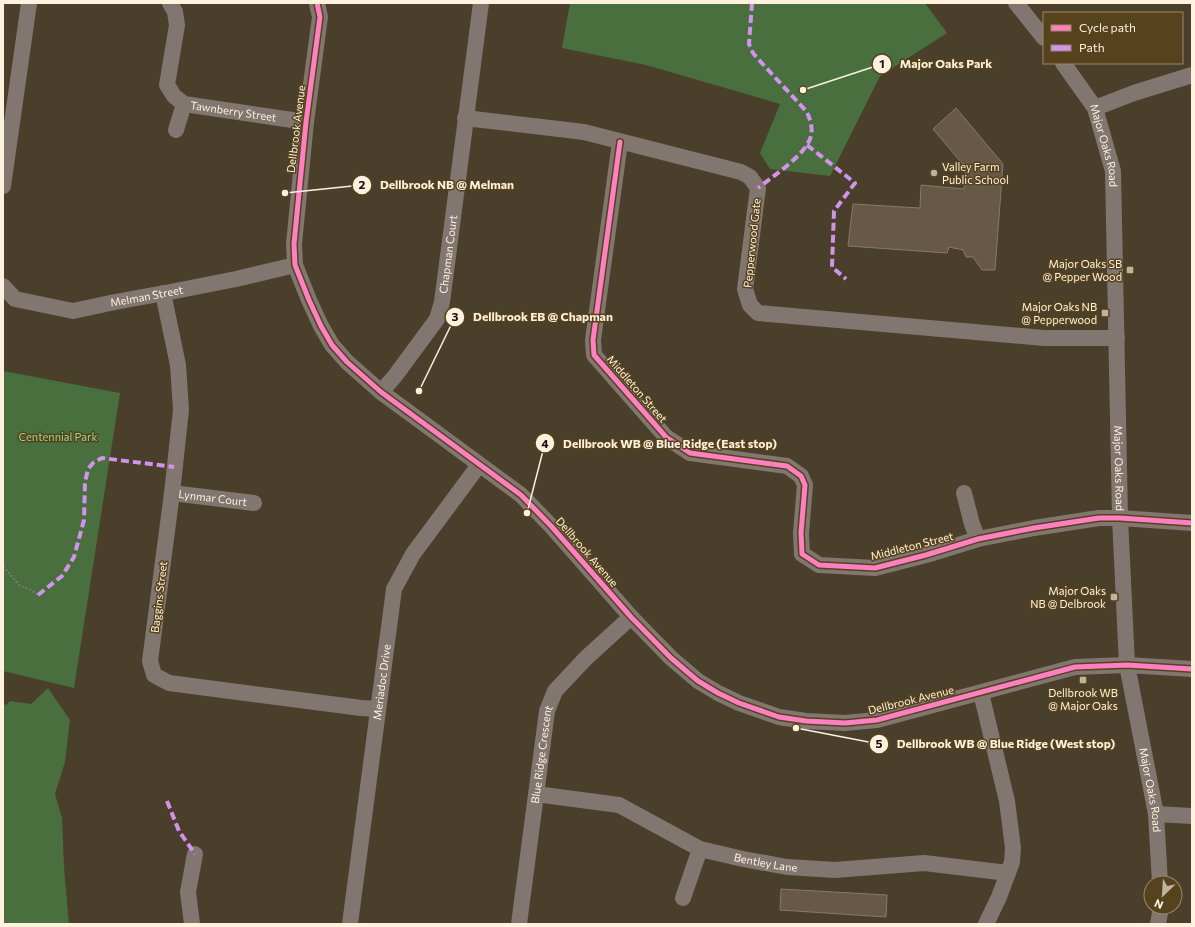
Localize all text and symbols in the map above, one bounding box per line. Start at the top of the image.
legend [1043,12,1183,64]
text: Cycle path [1079,20,1136,34]
text: Path [1079,40,1105,54]
callout: Major Oaks Park [872,52,1000,76]
text: 1 [879,56,885,70]
text: Major Oaks Park [900,56,992,70]
street label: Dellbrook Avenue [284,84,307,173]
street label: Tawnberry Street [189,98,278,124]
street label: Major Oaks Road [1088,102,1120,187]
place label: Valley Farm Public School [942,160,1009,186]
marker: Valley Farm Public School [929,168,939,178]
callout: Dellbrook NB @ Melman [352,173,522,197]
text: 2 [359,177,366,191]
text: Dellbrook NB @ Melman [380,177,514,191]
street label: Pepperwood Gate [740,197,763,288]
street label: Chapman Court [436,214,459,294]
place label: Major Oaks SB @ Pepper Wood [1042,257,1122,283]
marker: Major Oaks SB @ Pepper Wood [1125,265,1135,275]
street label: Melman Street [109,282,185,309]
place label: Major Oaks NB @ Pepperwood [1021,300,1097,326]
callout: Dellbrook EB @ Chapman [445,305,621,329]
marker: Major Oaks NB @ Pepperwood [1100,308,1110,318]
text: 3 [452,309,459,323]
text: Dellbrook EB @ Chapman [473,309,613,323]
street label: Middleton Street [605,352,671,425]
street label: Major Oaks Road [1112,425,1127,511]
park label: Centennial Park [19,430,98,443]
callout: Dellbrook WB @ Blue Ridge (East stop) [535,431,785,455]
text: 4 [541,436,549,450]
text: Dellbrook WB @ Blue Ridge (East stop) [563,436,777,450]
street label: Lynmar Court [178,487,248,508]
street label: Dellbrook Avenue [554,514,621,589]
street label: Middleton Street [869,529,955,562]
street label: Baggins Street [148,560,169,634]
place label: Major Oaks NB @ Delbrook [1030,584,1106,610]
marker: Major Oaks NB @ Delbrook [1109,592,1119,602]
street label: Meriadoc Drive [370,643,393,721]
marker: Dellbrook WB @ Major Oaks [1078,675,1088,685]
street label: Dellbrook Avenue [867,683,955,716]
place label: Dellbrook WB @ Major Oaks [1048,686,1118,712]
street label: Blue Ridge Crescent [528,703,555,804]
callout: Dellbrook WB @ Blue Ridge (West stop) [869,732,1123,756]
text: 5 [876,736,883,750]
text: Dellbrook WB @ Blue Ridge (West stop) [897,736,1115,750]
street label: Major Oaks Road [1137,746,1164,832]
street label: Bentley Lane [733,850,798,874]
north arrow [1143,875,1183,915]
text: N [1152,897,1165,912]

